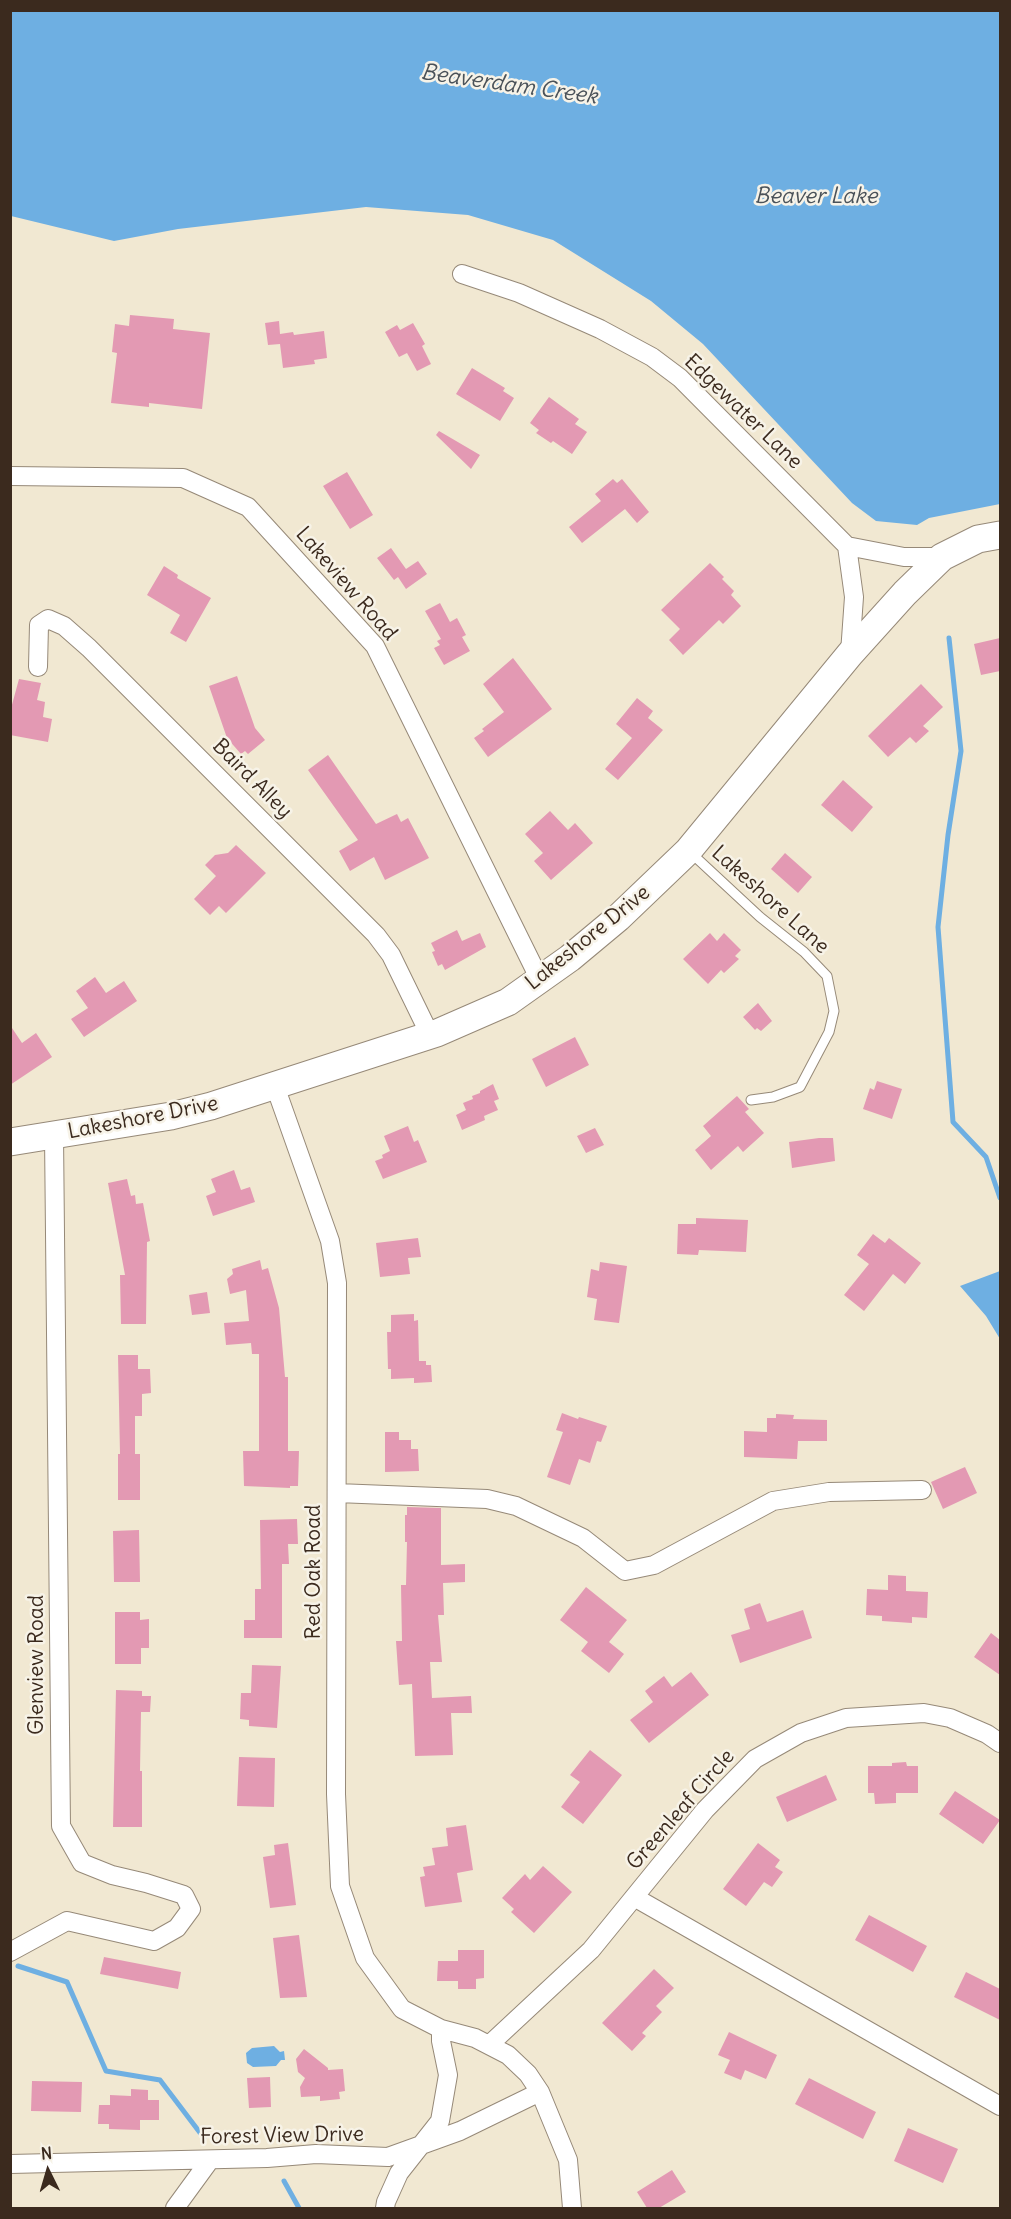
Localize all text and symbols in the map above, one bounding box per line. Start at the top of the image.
water label: Beaverdam Creek [419,60,599,110]
water label: Beaver Lake [755,184,877,210]
street label: Edgewater Lane [679,349,807,475]
street label: Lakeview Road [290,522,402,646]
street label: Baird Alley [207,734,297,824]
street label: Lakeshore Lane [706,841,834,959]
street label: Lakeshore Drive [521,880,655,996]
street label: Lakeshore Drive [66,1091,220,1145]
street label: Red Oak Road [301,1505,327,1639]
street label: Glenview Road [24,1595,50,1735]
street label: Greenleaf Circle [622,1745,740,1875]
street label: Forest View Drive [200,2122,364,2150]
north arrow [18,2141,78,2201]
text: N [40,2143,53,2164]

